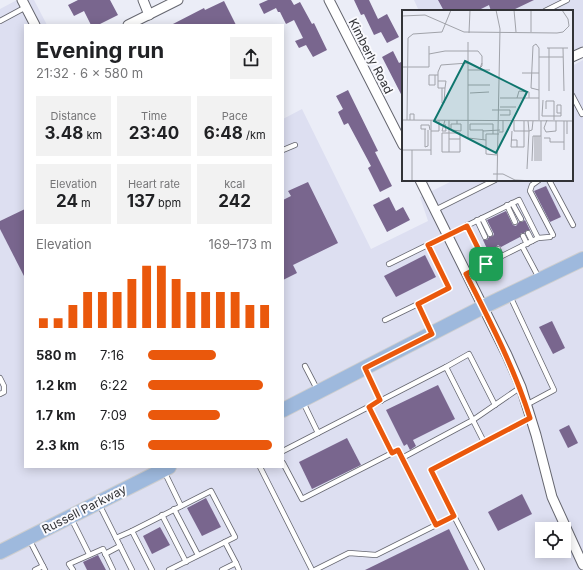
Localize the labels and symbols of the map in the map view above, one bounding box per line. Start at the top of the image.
inset map [402,10,573,181]
street label: Kimberly Road [346,16,396,96]
pin [469,247,503,281]
street label: Russell Parkway [39,481,129,537]

